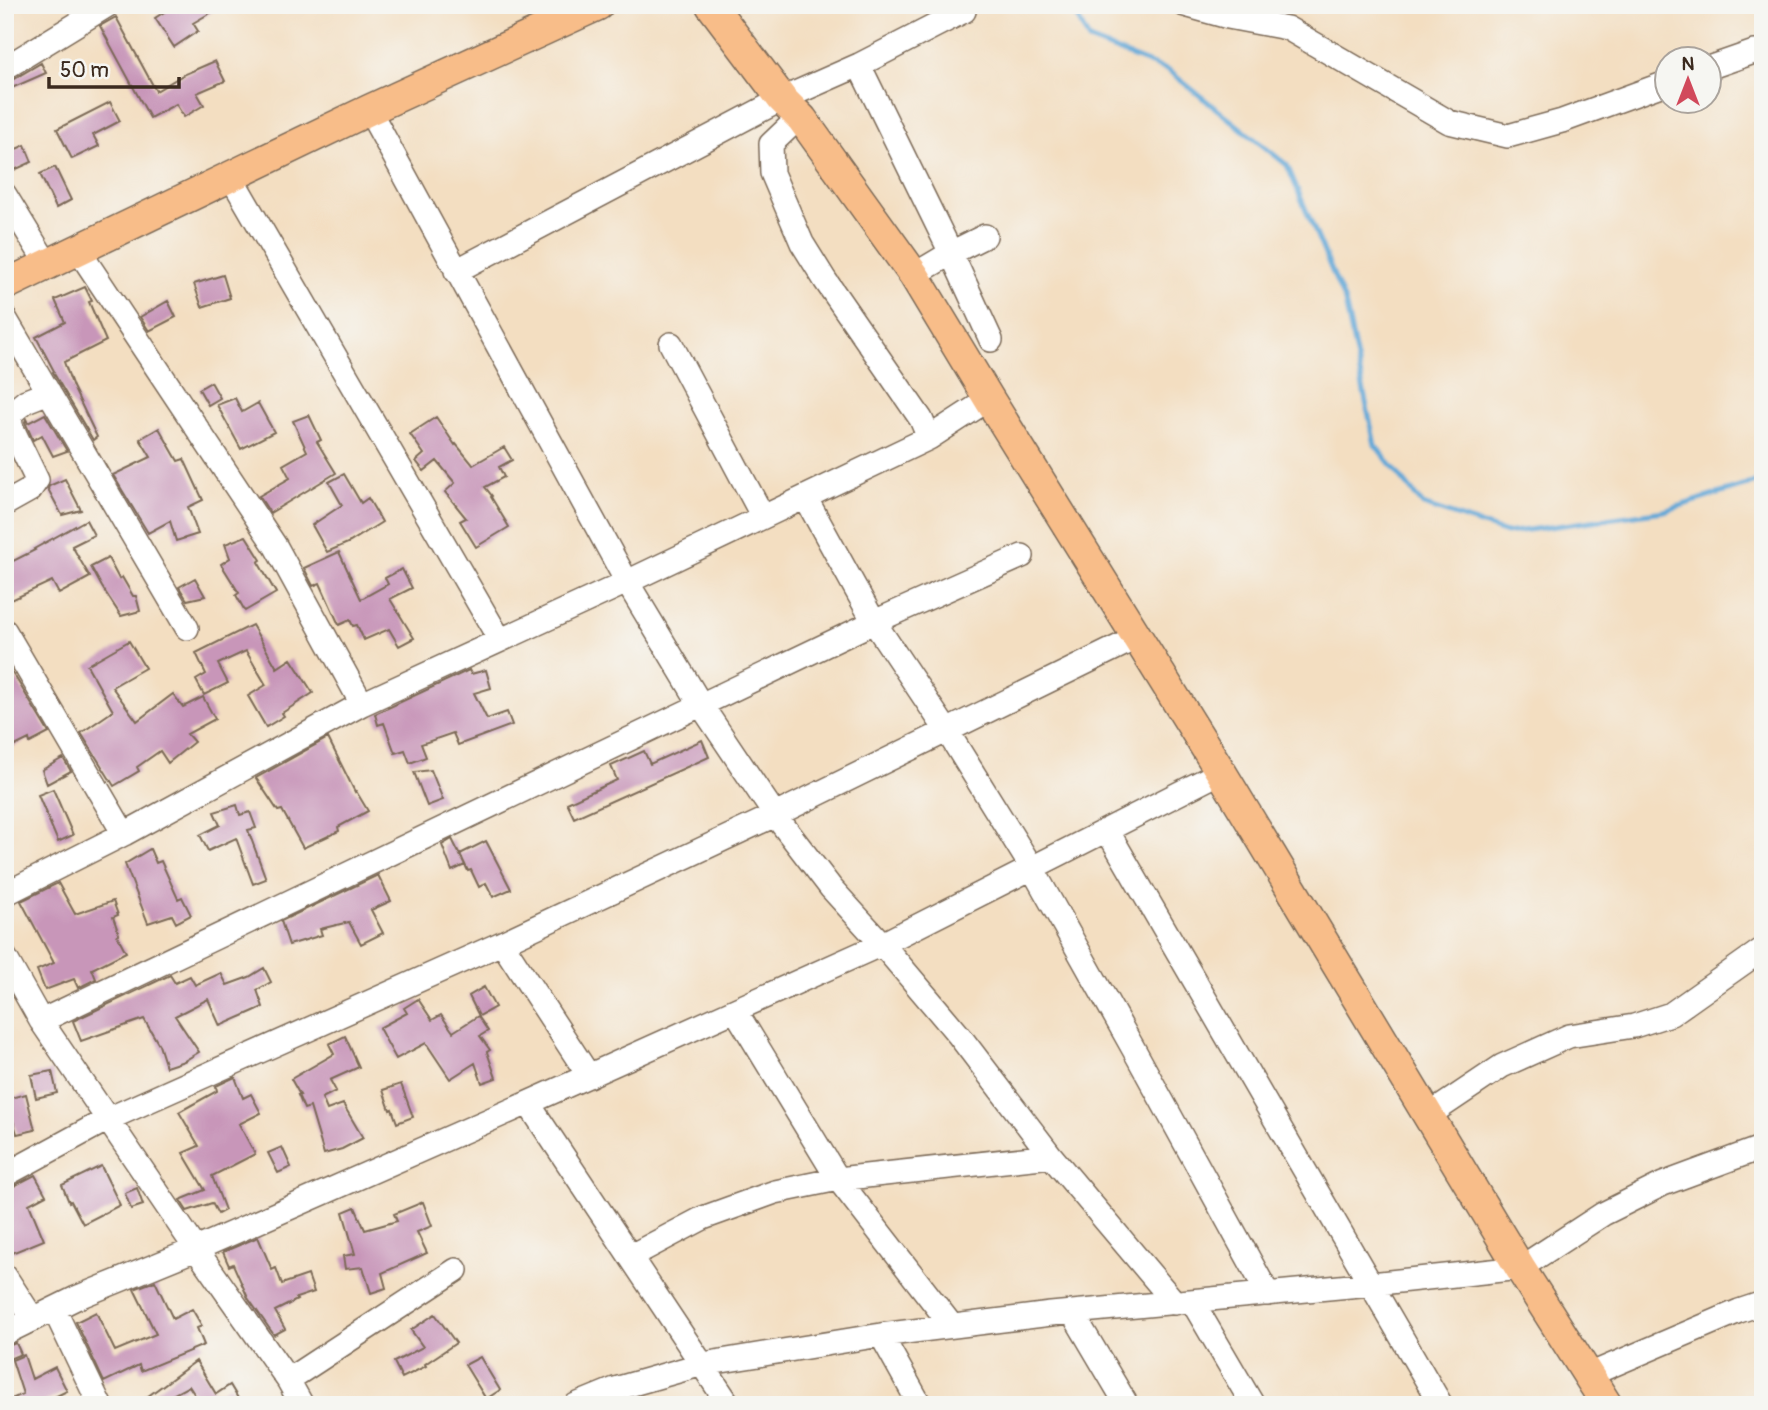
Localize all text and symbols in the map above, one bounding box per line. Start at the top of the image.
scale bar [49,46,178,90]
north arrow [1652,46,1722,116]
text: N [1682,52,1695,76]
text: 50 m [60,57,109,84]

